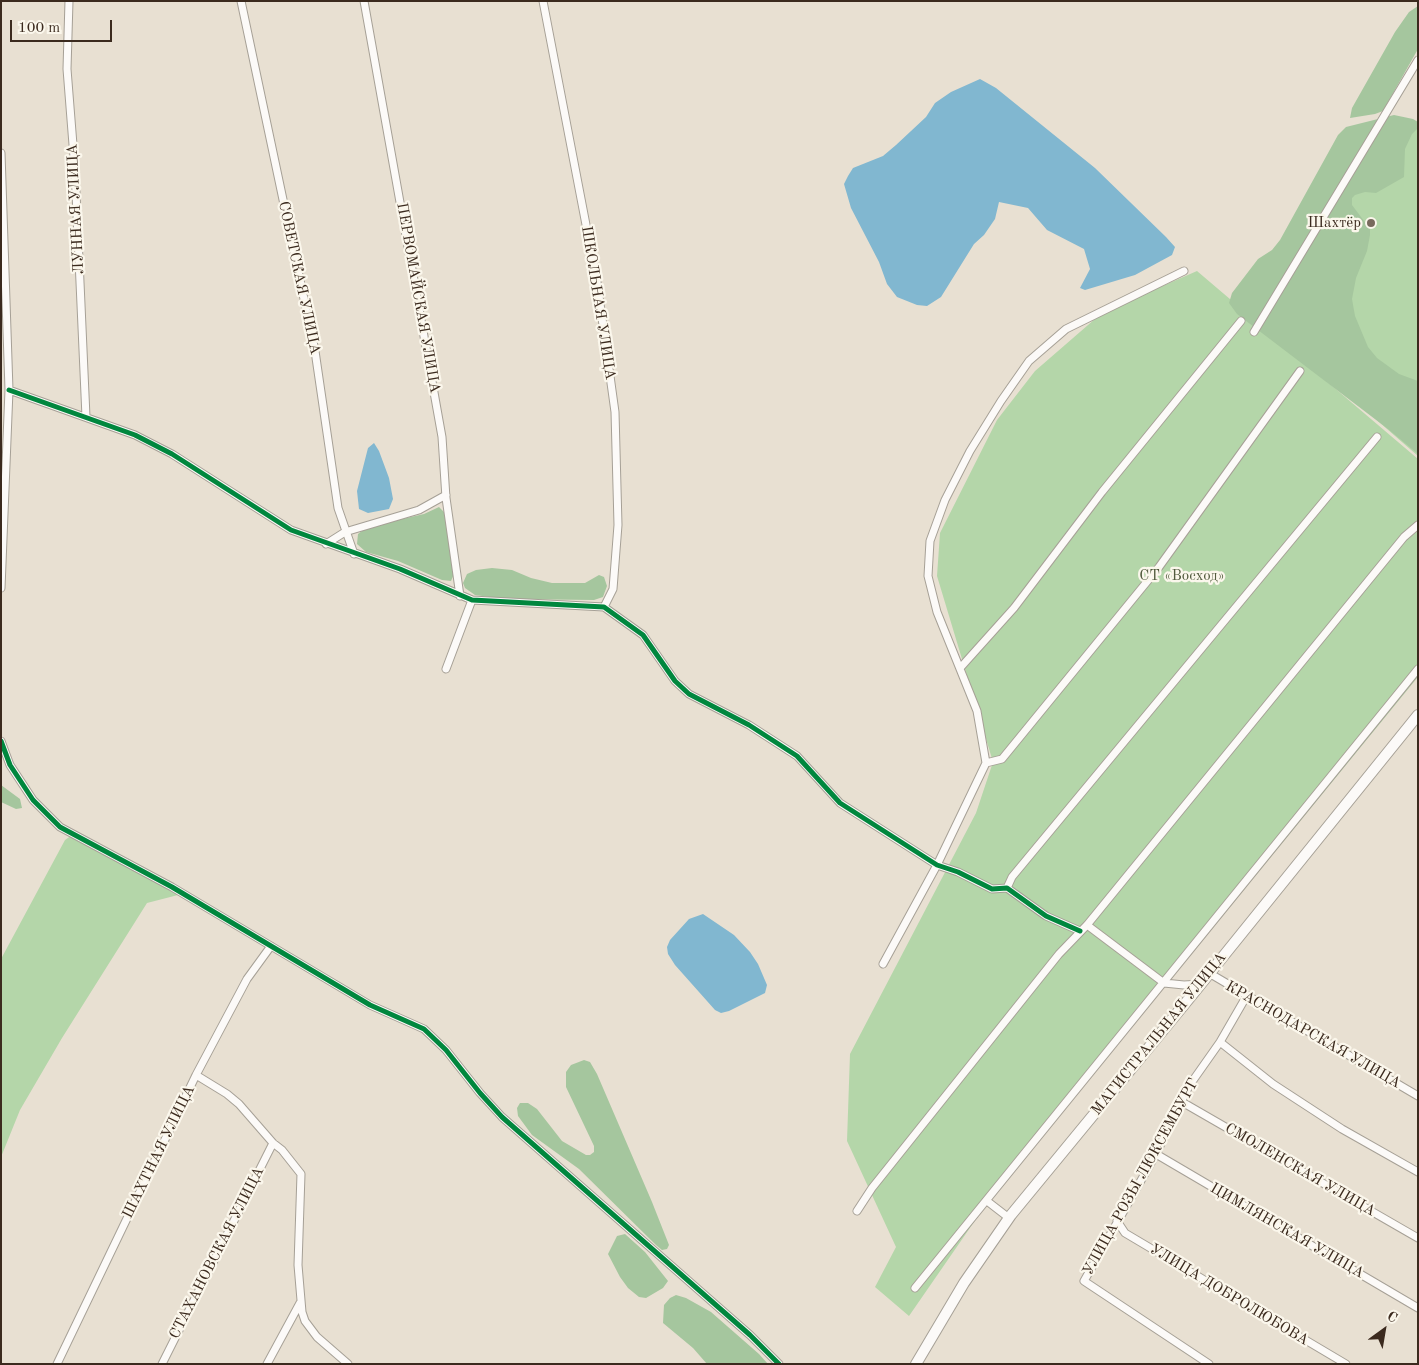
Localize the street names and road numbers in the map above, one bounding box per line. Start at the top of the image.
street label: ЛУННАЯ УЛИЦА [64,143,88,275]
street label: СОВЕТСКАЯ УЛИЦА [274,200,324,356]
street label: ПЕРВОМАЙСКАЯ УЛИЦА [392,201,444,395]
street label: ШКОЛЬНАЯ УЛИЦА [577,225,619,381]
street label: МАГИСТРАЛЬНАЯ УЛИЦА [1088,949,1230,1119]
street label: КРАСНОДАРСКАЯ УЛИЦА [1222,977,1404,1093]
street label: УЛИЦА РОЗЫ ЛЮКСЕМБУРГ [1079,1075,1203,1279]
street label: ШАХТНАЯ УЛИЦА [119,1083,199,1221]
street label: СМОЛЕНСКАЯ УЛИЦА [1221,1119,1379,1221]
street label: СТАХАНОВСКАЯ УЛИЦА [166,1164,268,1342]
street label: ЦИМЛЯНСКАЯ УЛИЦА [1207,1179,1367,1283]
street label: УЛИЦА ДОБРОЛЮБОВА [1146,1240,1312,1350]

